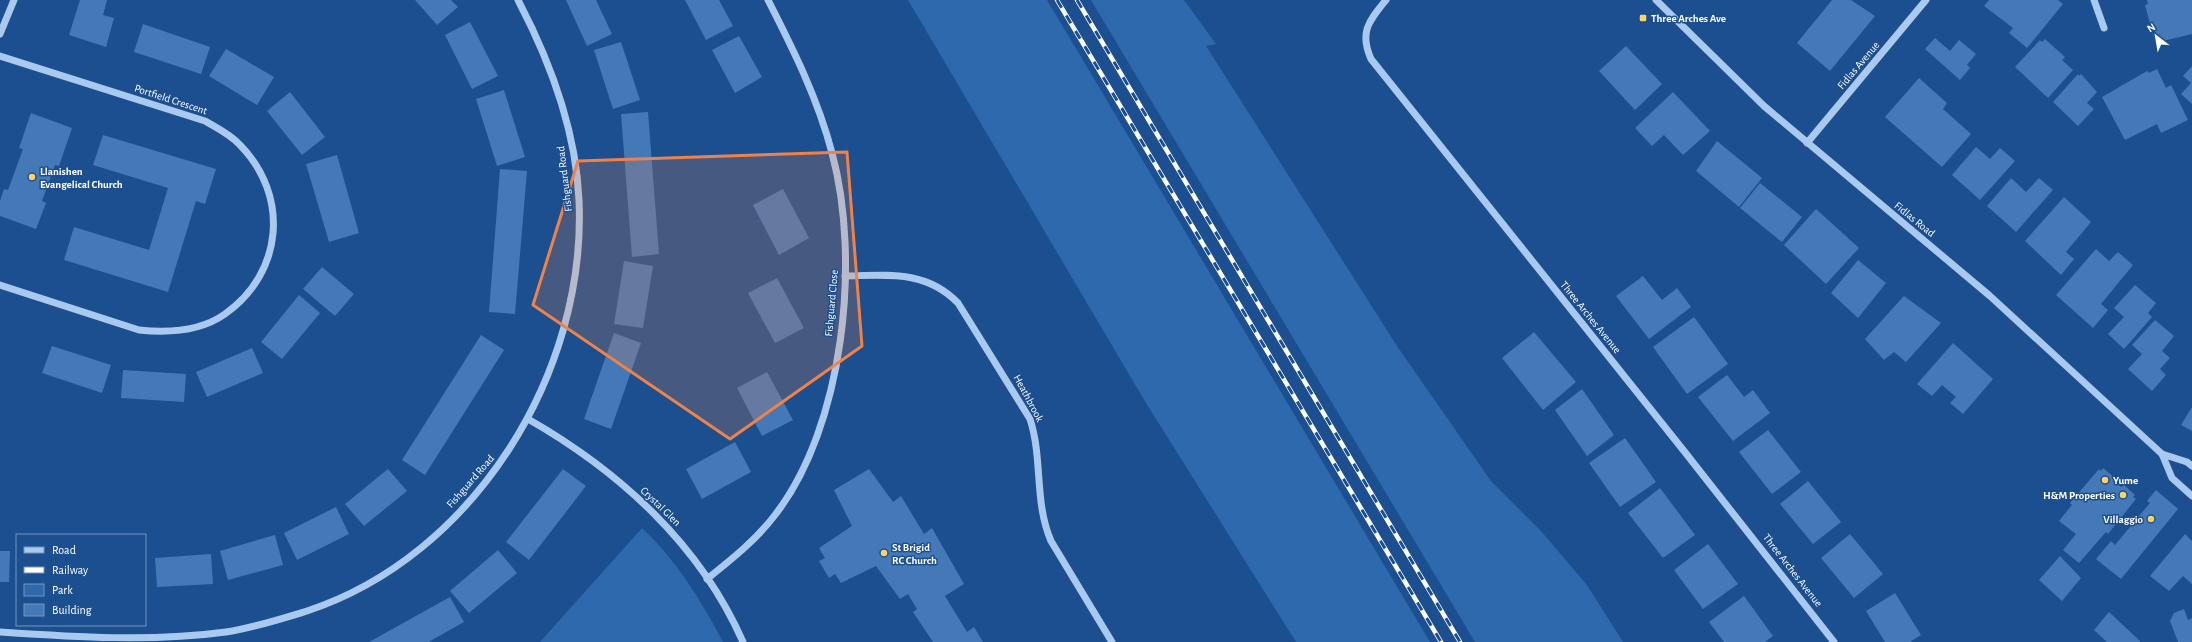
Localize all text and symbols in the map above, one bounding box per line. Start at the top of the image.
marker: Three Arches Ave [1638,13,1648,23]
place label: Three Arches Ave [1651,13,1726,24]
north arrow [2136,16,2176,56]
text: N [2145,21,2157,35]
street label: Fidlas Avenue [1835,39,1882,91]
street label: Portfield Crescent [133,83,209,117]
street label: Fishguard Road [555,145,574,212]
place label: Llanishen Evangelical Church [40,166,123,190]
marker: Llanishen Evangelical Church [27,172,37,182]
street label: Fidlas Road [1892,200,1937,239]
street label: Fishguard Close [823,269,840,337]
street label: Three Arches Avenue [1558,279,1623,355]
street label: Heathbrook [1012,373,1046,424]
street label: Fishguard Road [445,453,496,510]
marker: Yume [2100,475,2110,485]
place label: Yume [2113,475,2138,486]
street label: Crystal Glen [638,485,683,528]
place label: H&M Properties [2043,490,2115,501]
marker: H&M Properties [2118,490,2128,500]
place label: Villaggio [2103,514,2144,525]
marker: Villaggio [2146,514,2156,524]
street label: Three Arches Avenue [1761,532,1824,609]
legend [16,534,146,626]
place label: St Brigid RC Church [892,542,937,566]
text: Road [52,544,76,556]
marker: St Brigid RC Church [879,548,889,558]
text: Railway [52,564,88,577]
text: Park [52,584,73,596]
text: Building [52,604,92,616]

